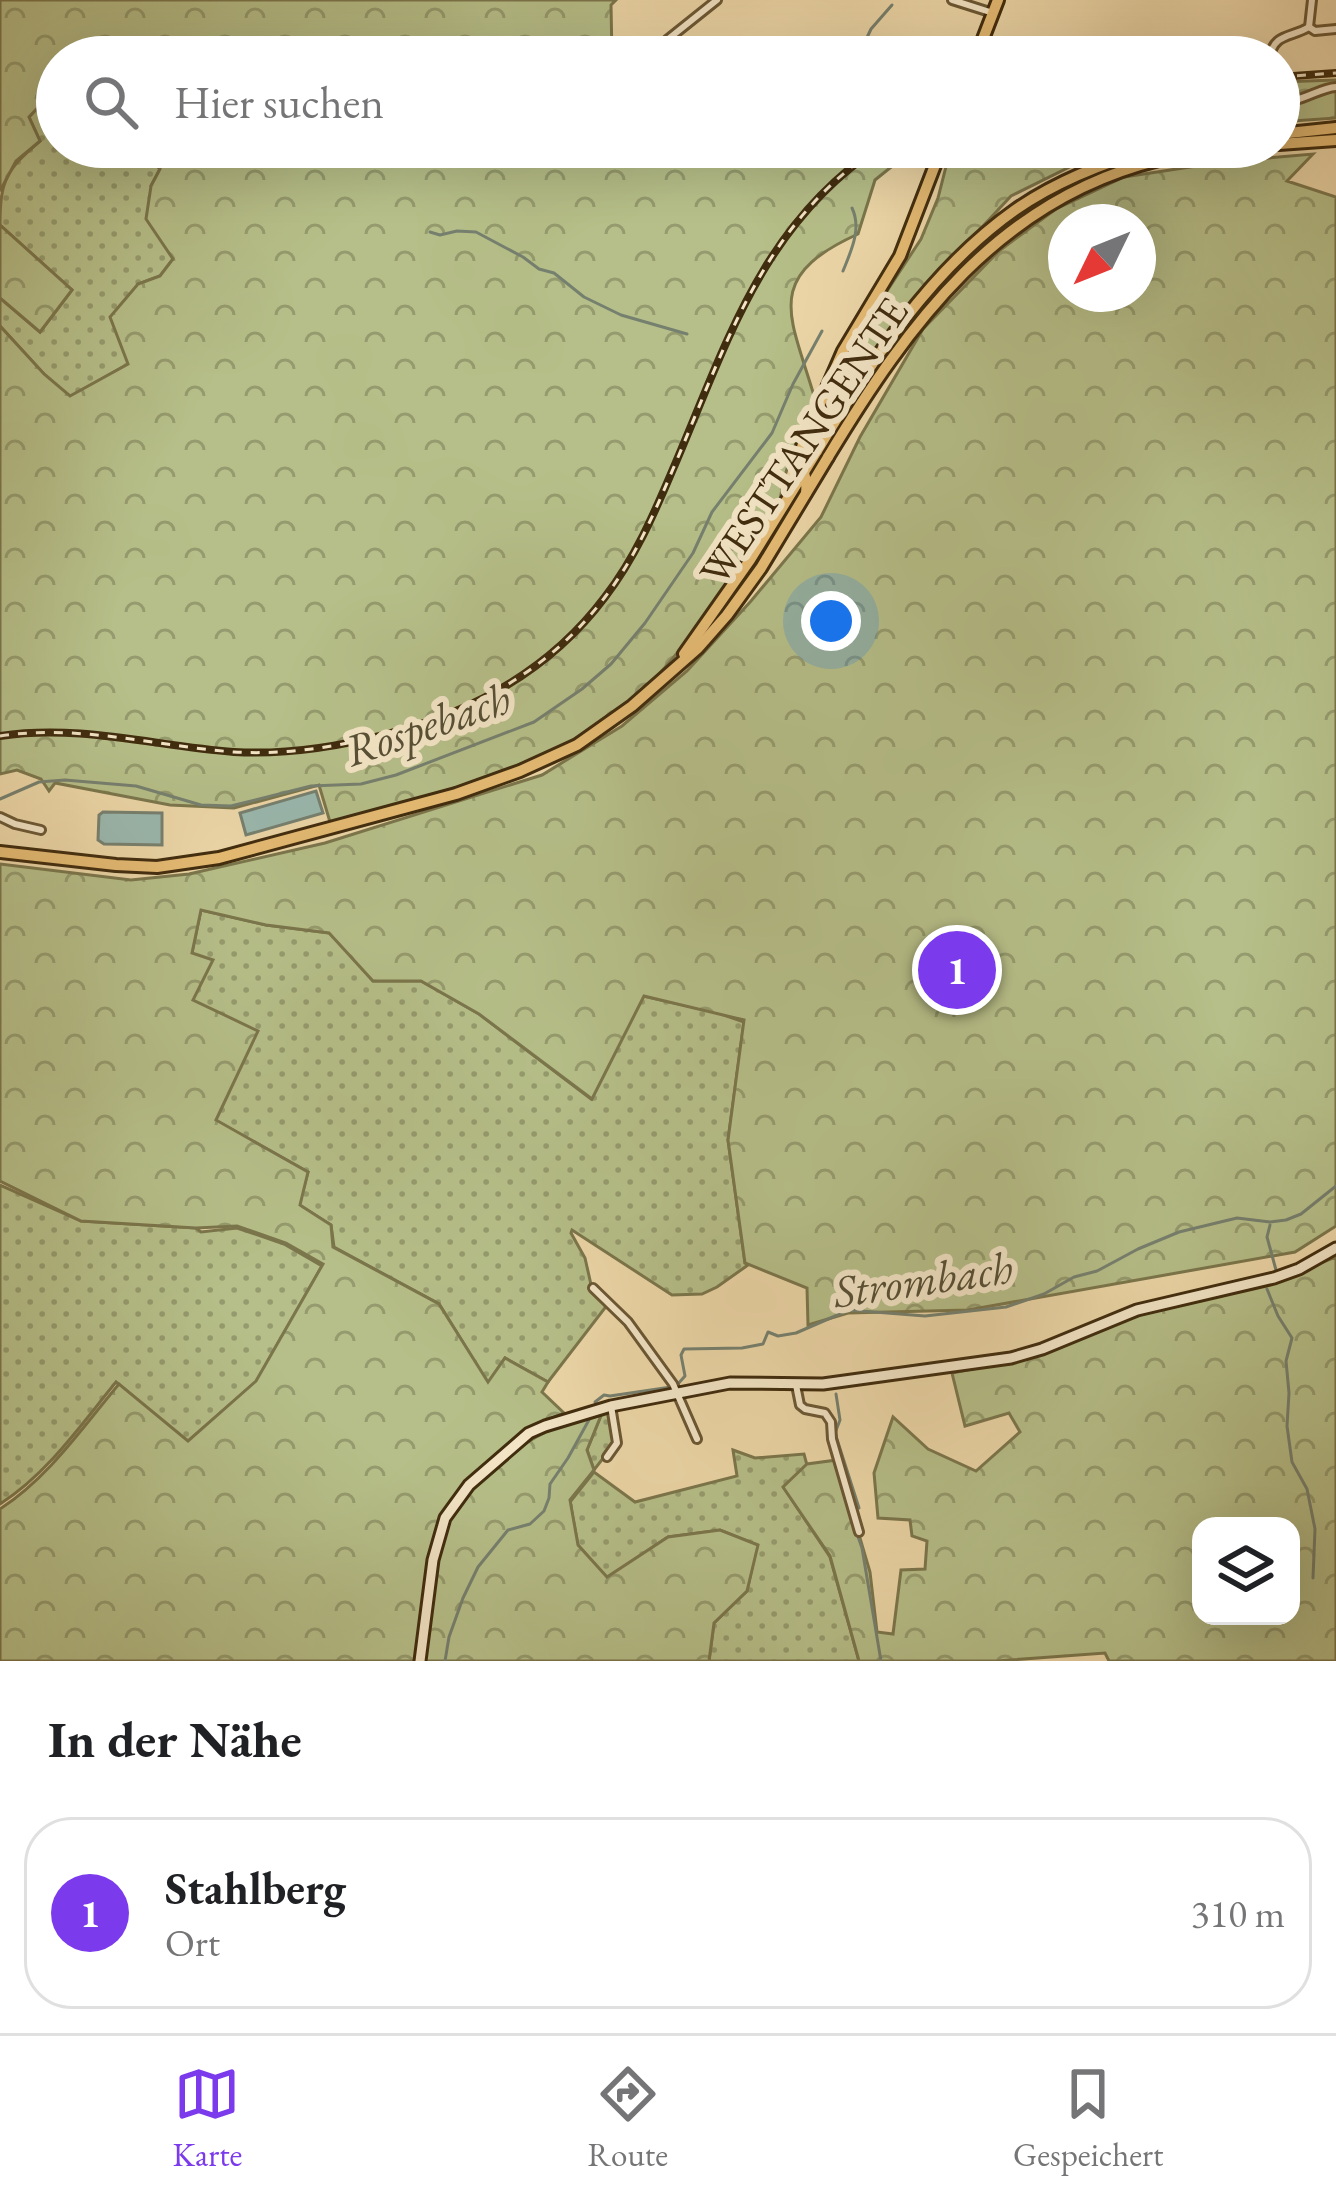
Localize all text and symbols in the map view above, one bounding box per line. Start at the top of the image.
search box [36,36,1300,168]
icon: search [78,69,144,135]
text: Hier suchen [174,73,384,131]
north arrow [1048,204,1156,312]
street label: WESTTANGENTE [687,287,920,596]
your location [801,591,861,651]
water label: Rospebach [336,669,518,779]
pin: 1 [918,925,996,1015]
water label: Strombach [829,1238,1016,1320]
map controls [1192,1517,1300,1625]
button: layers [1192,1517,1300,1625]
text: In der Nähe [48,1706,302,1772]
text: Stahlberg [165,1859,346,1917]
text: 1 [80,1888,100,1939]
text: 310 m [1191,1888,1285,1939]
text: Ort [165,1917,220,1968]
tab: Karte [173,2061,242,2176]
tab: Route [588,2061,668,2176]
tab: Gespeichert [1013,2061,1163,2176]

